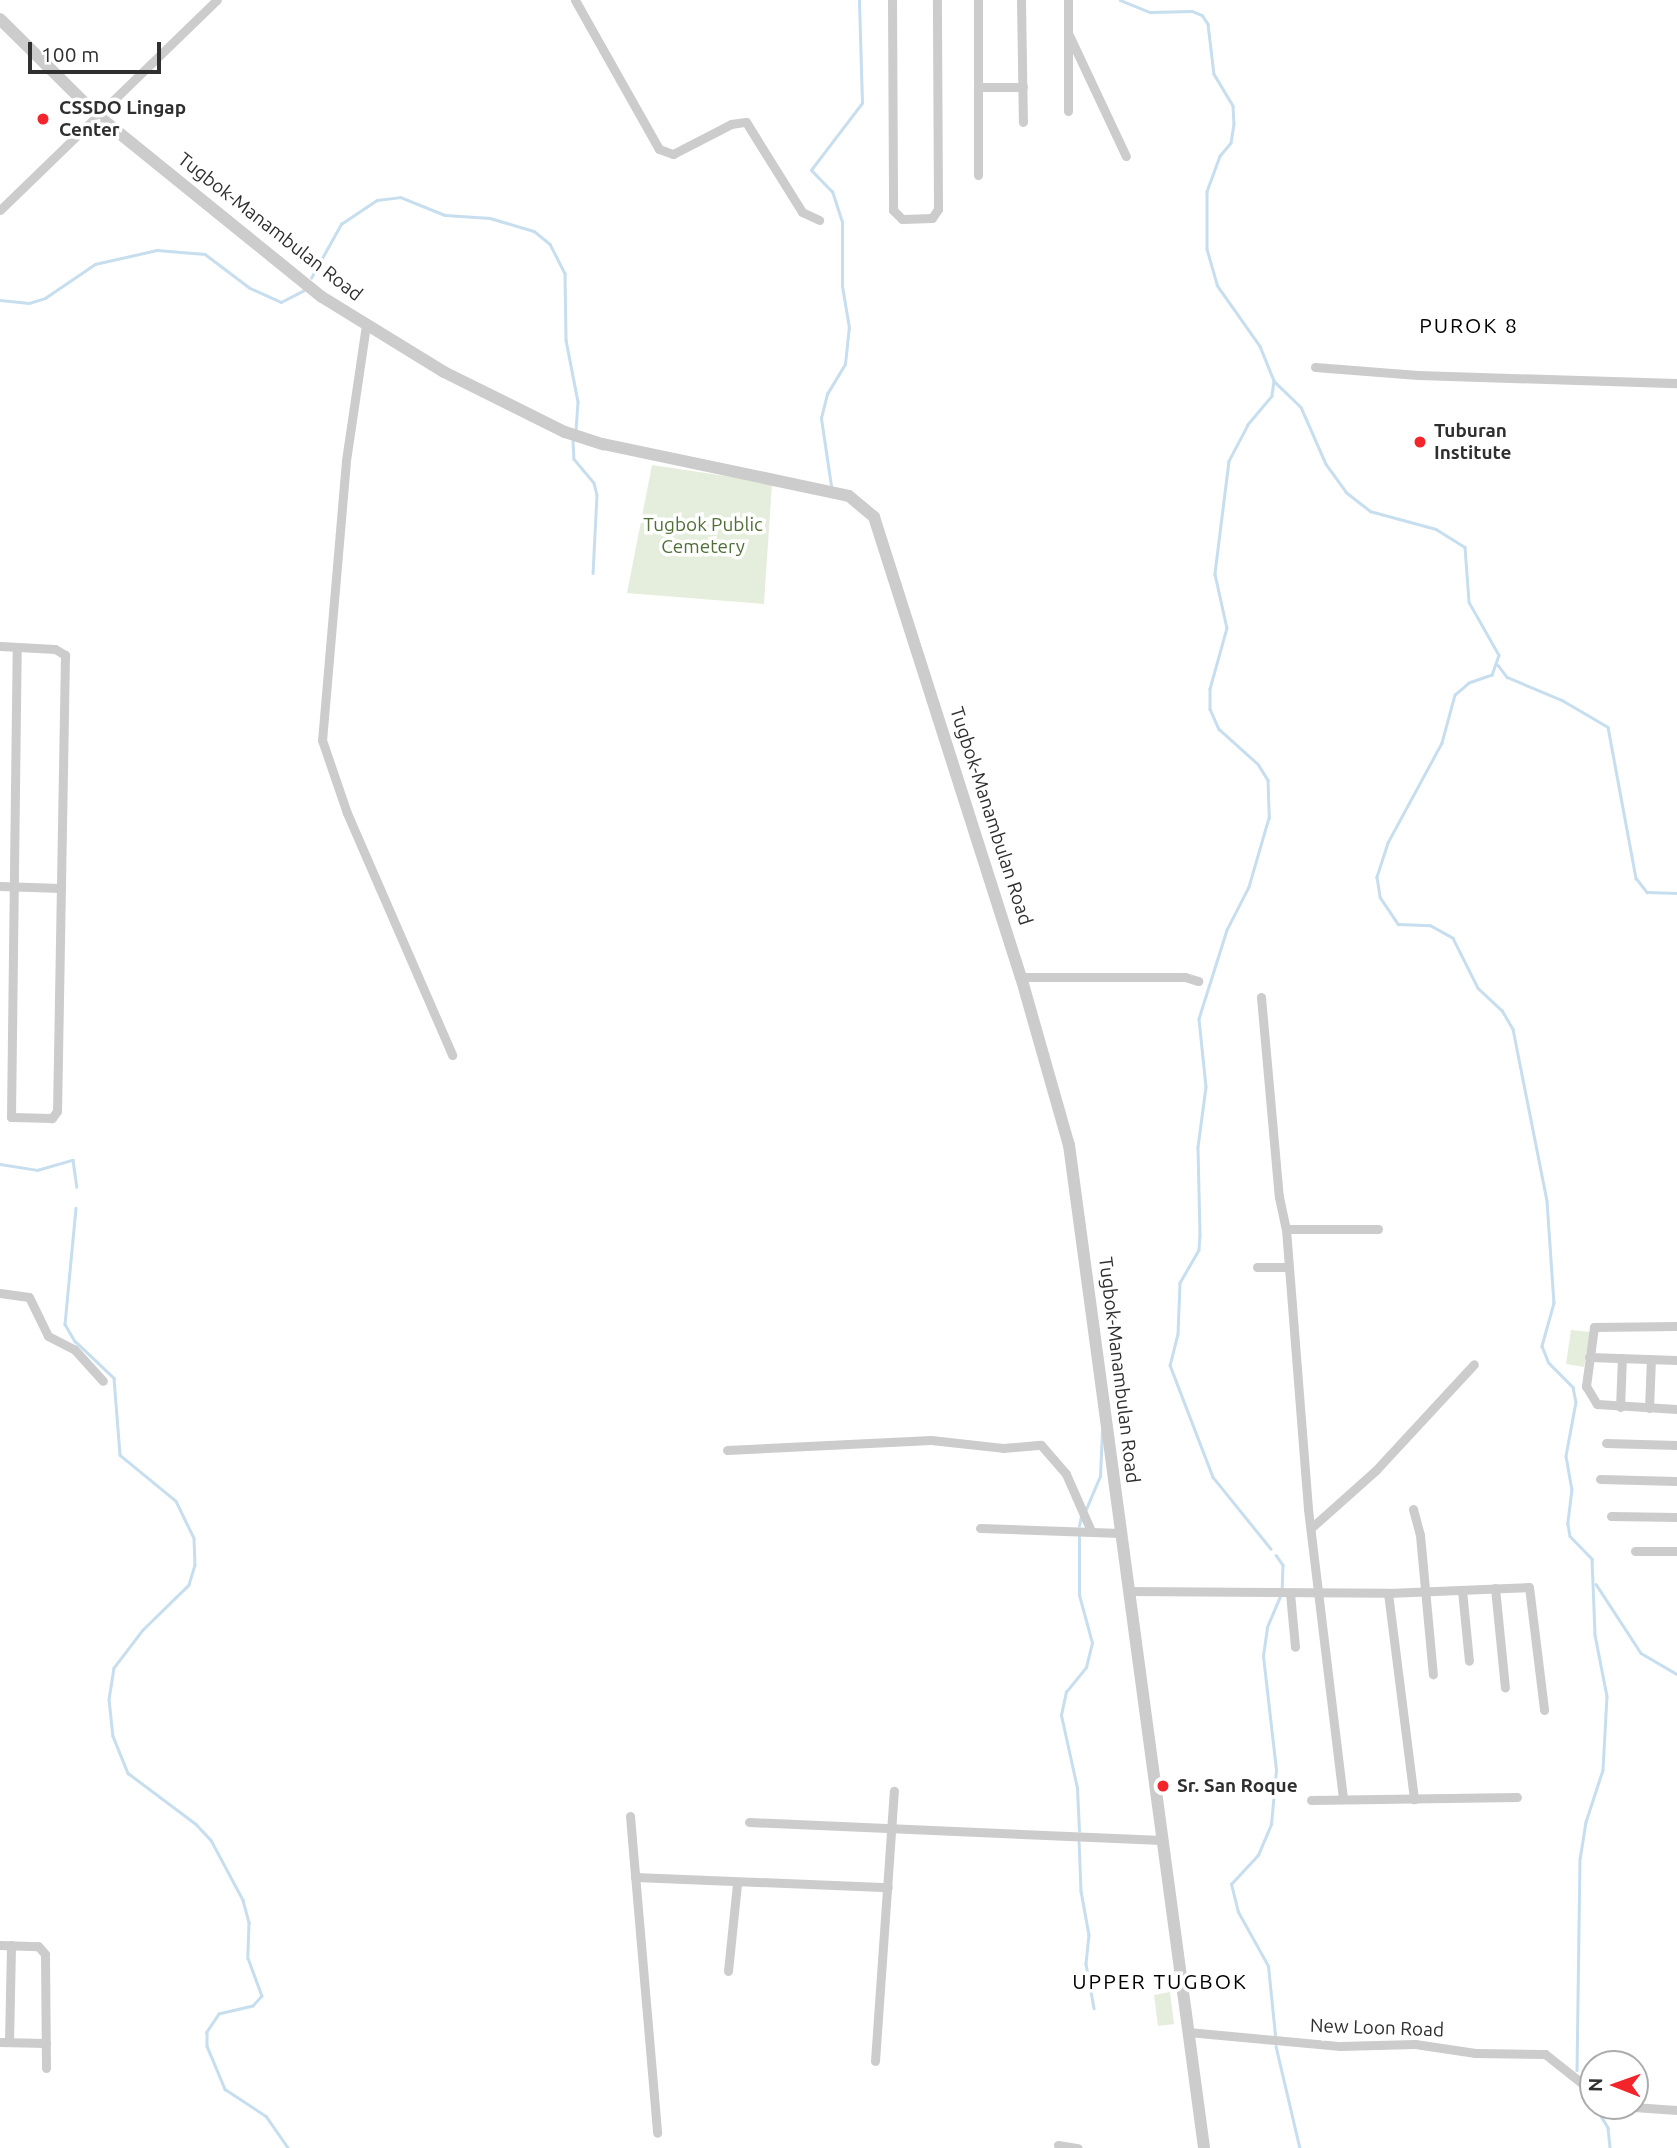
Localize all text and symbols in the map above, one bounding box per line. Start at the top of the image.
scale bar [32,28,164,72]
text: 100 m [41,42,99,66]
place label: CSSDO Lingap Center [59,97,186,141]
marker: CSSDO Lingap Center [33,109,53,129]
street label: Tugbok-Manambulan Road [173,148,367,306]
district label: PUROK 8 [1420,312,1518,338]
place label: Tuburan Institute [1434,420,1511,464]
marker: Tuburan Institute [1412,434,1428,450]
park label: Tugbok Public Cemetery [643,514,763,558]
street label: Tugbok-Manambulan Road [945,704,1037,928]
street label: Tugbok-Manambulan Road [1094,1256,1144,1484]
place label: Sr. San Roque [1177,1775,1298,1797]
marker: Sr. San Roque [1155,1778,1171,1794]
district label: UPPER TUGBOK [1074,1968,1246,1994]
street label: New Loon Road [1310,2014,1444,2042]
north arrow [1579,2050,1649,2120]
text: N [1584,2077,1606,2092]

